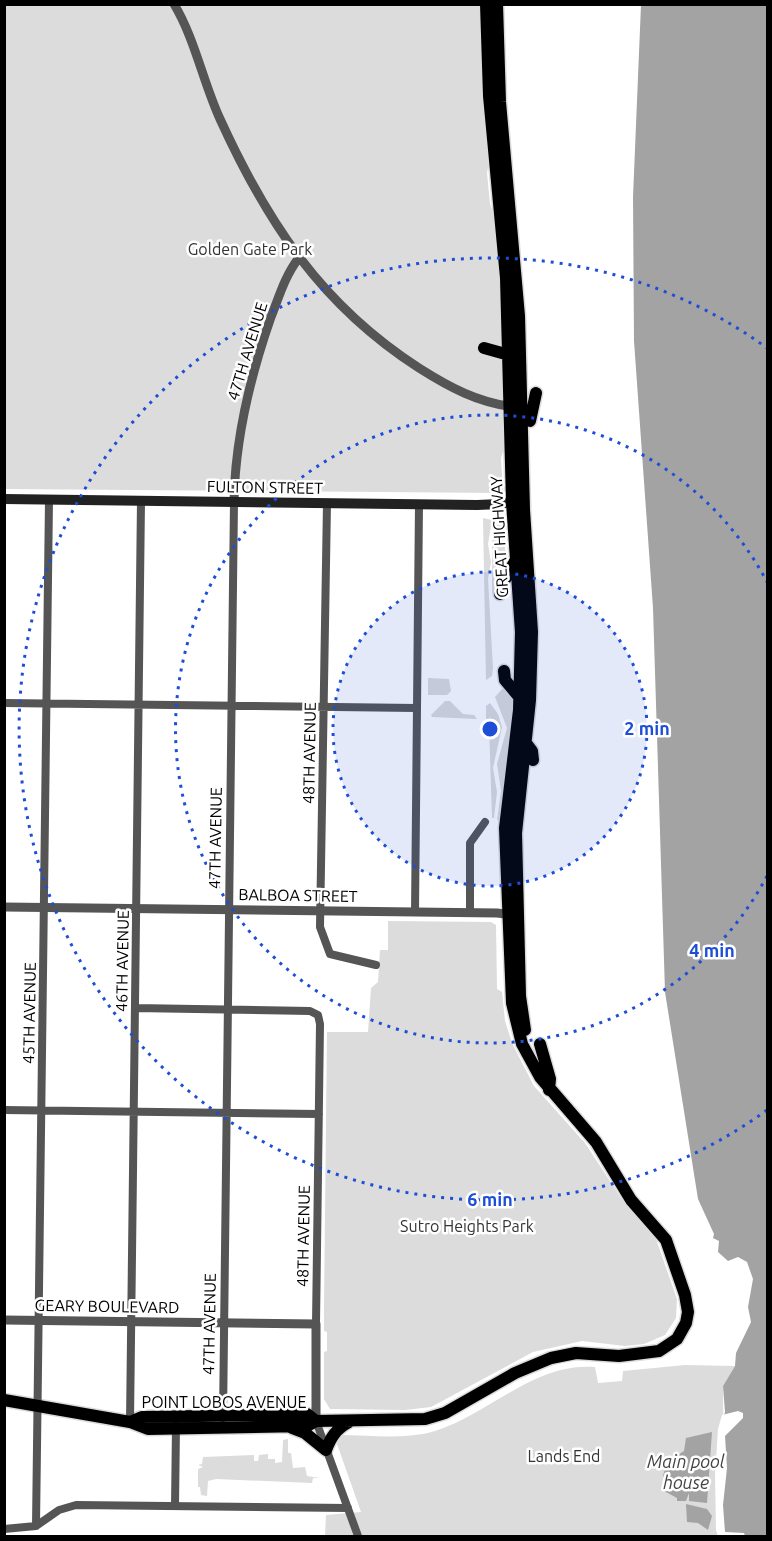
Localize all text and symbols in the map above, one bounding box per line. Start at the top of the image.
park label: Golden Gate Park [188,240,312,258]
street label: 47TH AVENUE [224,300,270,402]
street label: GREAT HIGHWAY [487,475,511,598]
street label: FULTON STREET [207,477,323,497]
street label: 48TH AVENUE [299,702,319,804]
text: 2 min [624,718,670,738]
centre of rings [480,719,500,739]
street label: 47TH AVENUE [205,787,225,889]
street label: BALBOA STREET [238,885,358,905]
street label: 46TH AVENUE [112,910,132,1012]
text: 4 min [689,940,735,960]
street label: 45TH AVENUE [19,962,39,1064]
street label: 48TH AVENUE [293,1185,313,1287]
text: 6 min [467,1189,513,1209]
park label: Sutro Heights Park [400,1217,534,1235]
street label: 47TH AVENUE [199,1273,219,1375]
street label: GEARY BOULEVARD [35,1296,179,1316]
street label: POINT LOBOS AVENUE [142,1393,306,1411]
park label: Lands End [528,1447,600,1465]
water label: Main pool house [647,1451,725,1492]

